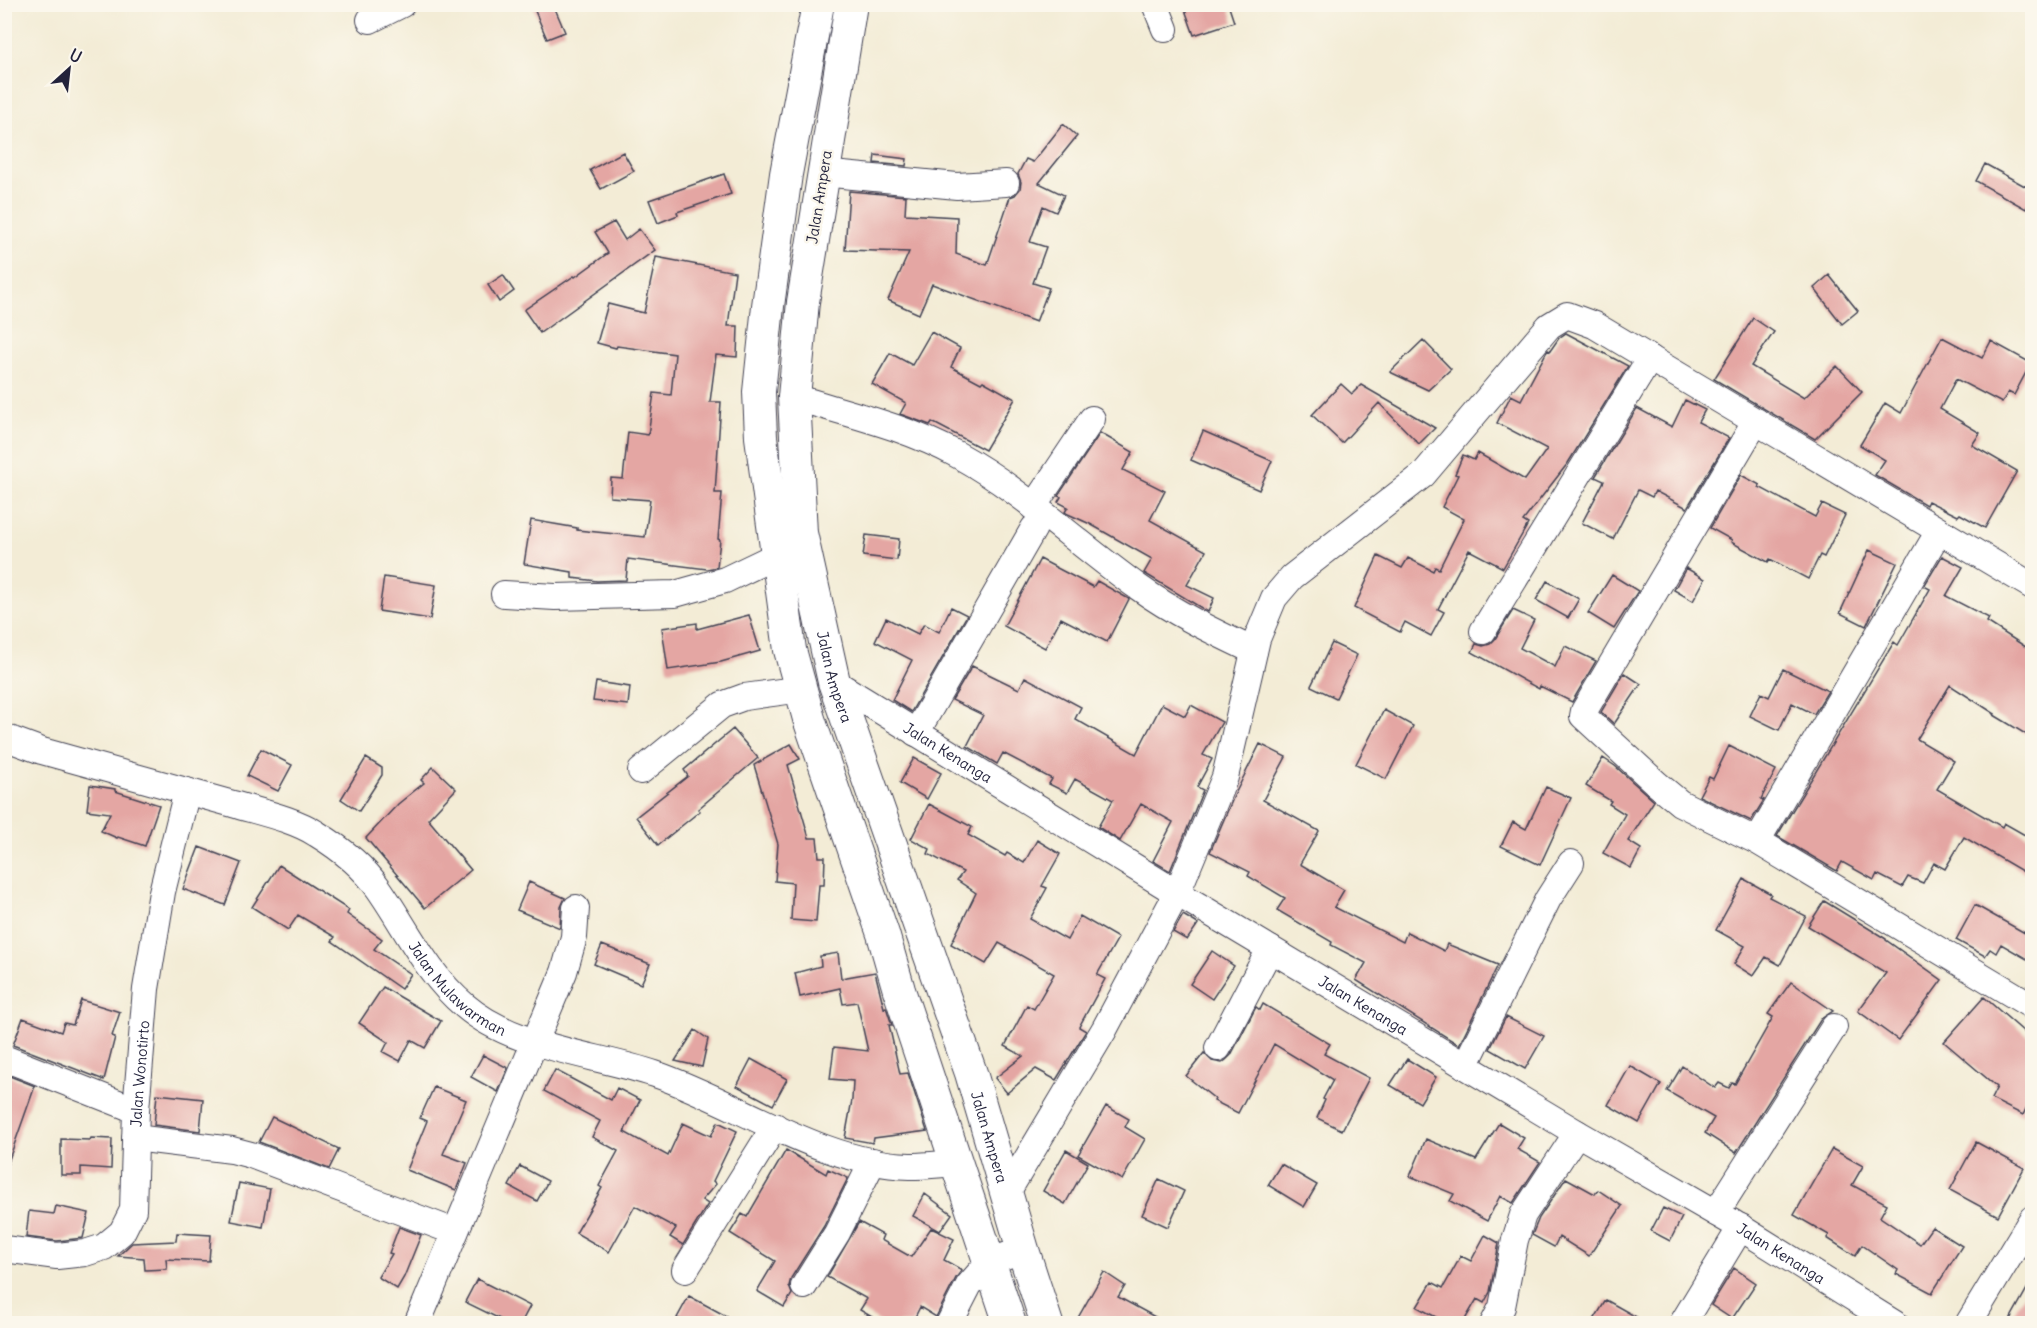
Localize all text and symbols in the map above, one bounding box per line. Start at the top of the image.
north arrow [39,39,99,99]
text: U [66,44,85,67]
street label: Jalan Ampera [802,149,836,245]
street label: Jalan Ampera [813,629,857,725]
street label: Jalan Kenanga [900,718,996,787]
street label: Jalan Mulawarman [405,937,510,1040]
street label: Jalan Kenanga [1315,971,1412,1039]
street label: Jalan Wonotirto [126,1020,153,1127]
street label: Jalan Ampera [967,1089,1012,1185]
street label: Jalan Kenanga [1734,1218,1829,1288]

